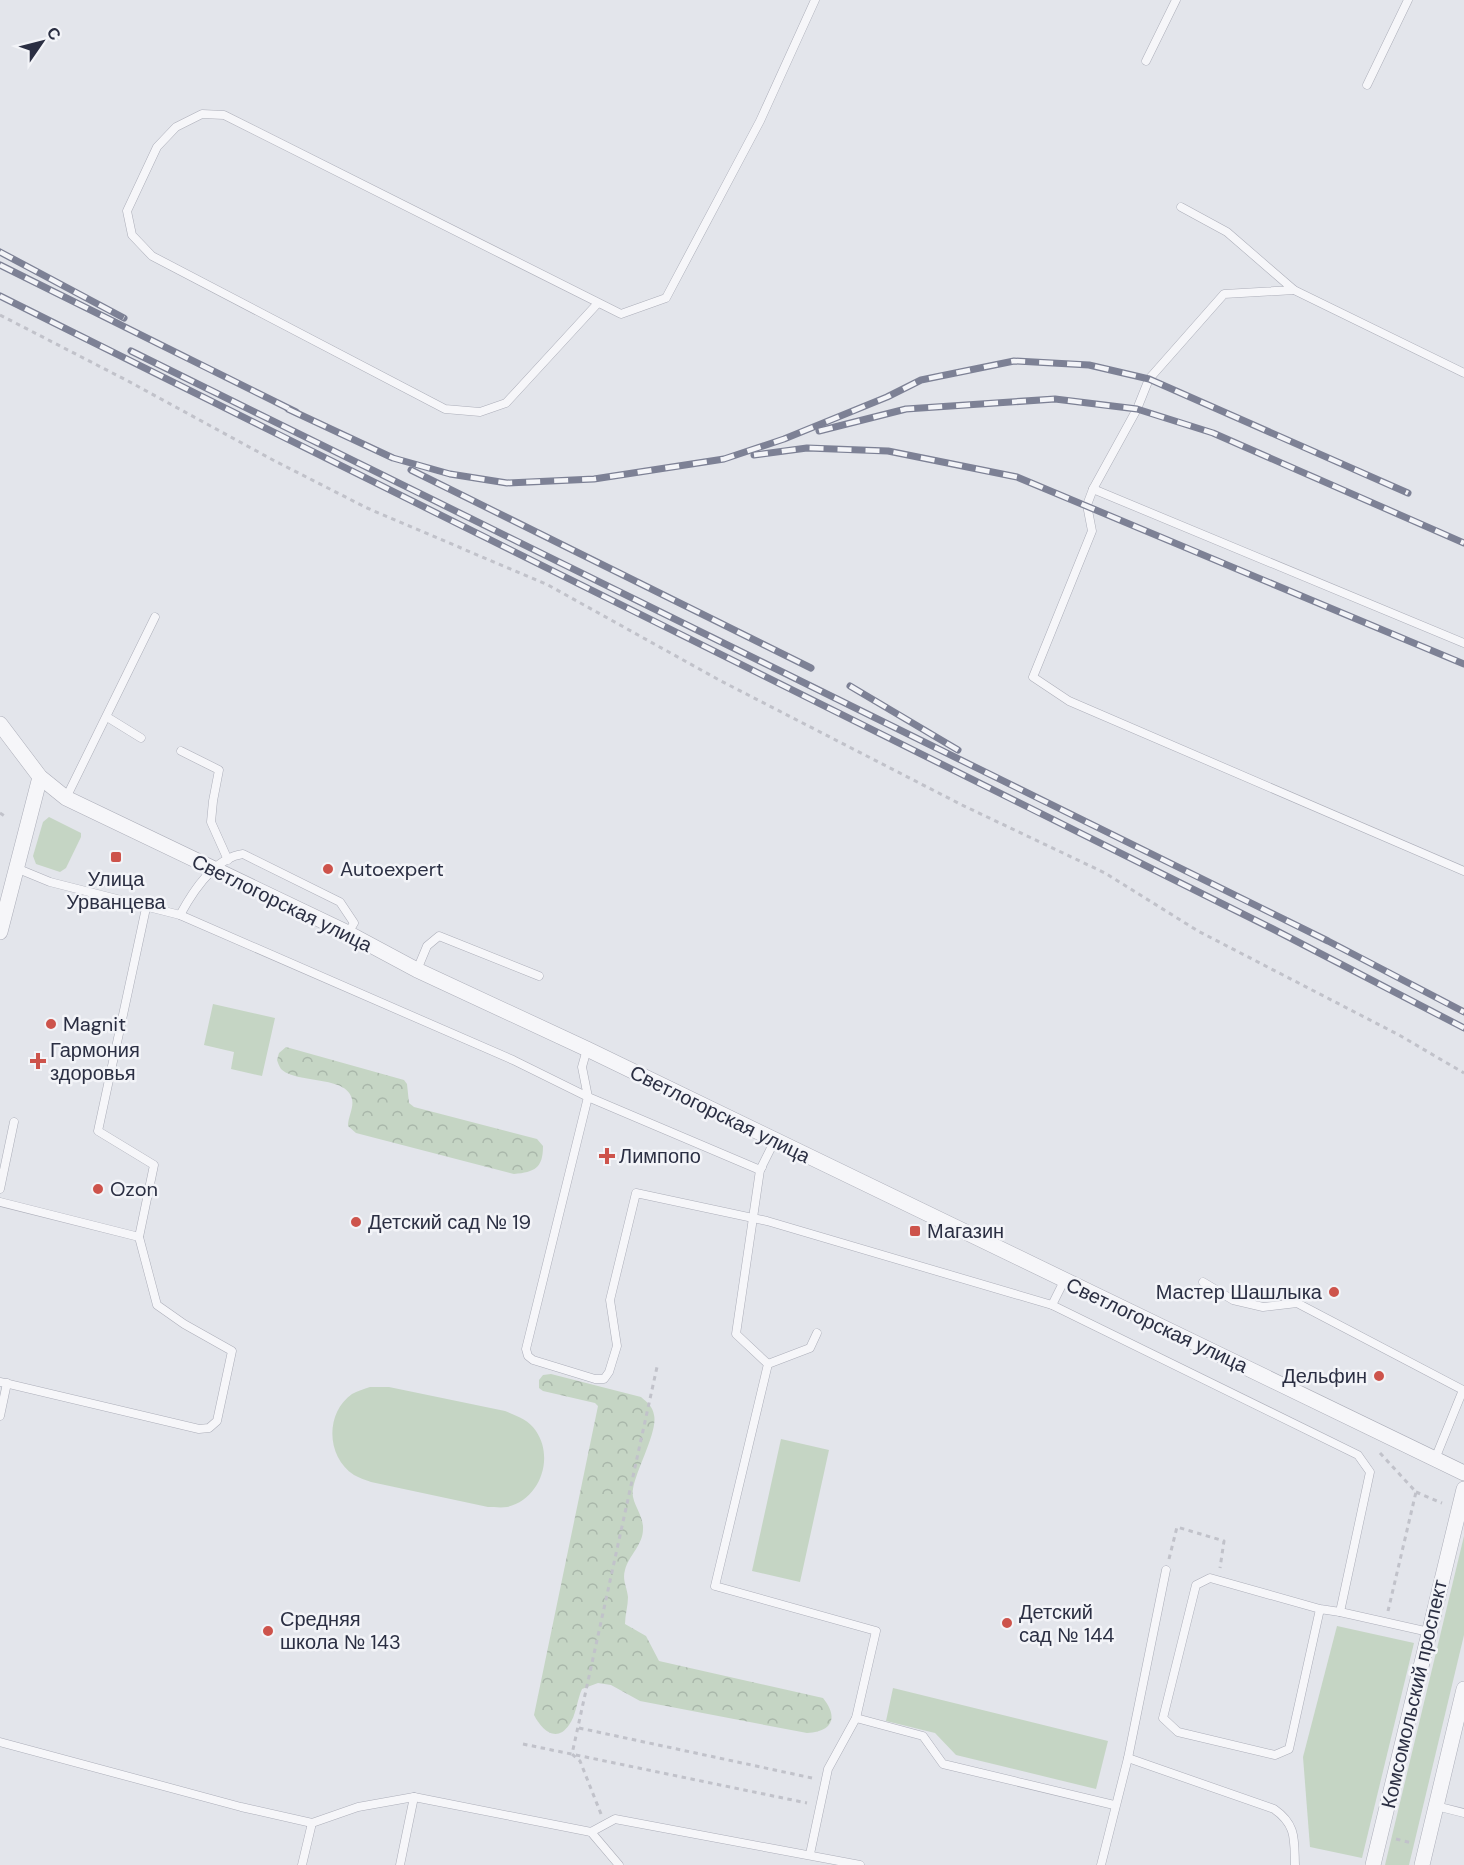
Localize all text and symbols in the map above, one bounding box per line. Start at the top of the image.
north arrow [12,12,72,72]
text: С [42,23,66,45]
street label: Светлогорская улица [188,848,377,958]
marker: Улица Урванцева [109,850,123,864]
place label: Autoexpert [340,856,444,882]
marker: Autoexpert [321,862,335,876]
place label: Улица Урванцева [66,866,167,915]
place label: Magnit [63,1011,126,1037]
marker: Magnit [44,1017,58,1031]
place label: Гармония здоровья [50,1037,140,1086]
marker: Гармония здоровья [31,1054,45,1068]
street label: Светлогорская улица [626,1059,815,1169]
place label: Лимпопо [619,1143,701,1169]
marker: Лимпопо [600,1149,614,1163]
place label: Ozon [110,1176,158,1202]
marker: Ozon [91,1182,105,1196]
place label: Детский сад № 19 [368,1209,531,1235]
marker: Детский сад № 19 [349,1215,363,1229]
place label: Магазин [927,1218,1004,1244]
marker: Магазин [908,1224,922,1238]
street label: Светлогорская улица [1062,1271,1253,1379]
place label: Мастер Шашлыка [1156,1279,1323,1305]
marker: Мастер Шашлыка [1327,1285,1341,1299]
place label: Дельфин [1282,1363,1367,1389]
marker: Дельфин [1372,1369,1386,1383]
street label: Комсомольский проспект [1375,1577,1453,1811]
place label: Детский сад № 144 [1019,1599,1114,1648]
place label: Средняя школа № 143 [280,1606,401,1655]
marker: Детский сад № 144 [1000,1616,1014,1630]
marker: Средняя школа № 143 [261,1624,275,1638]

